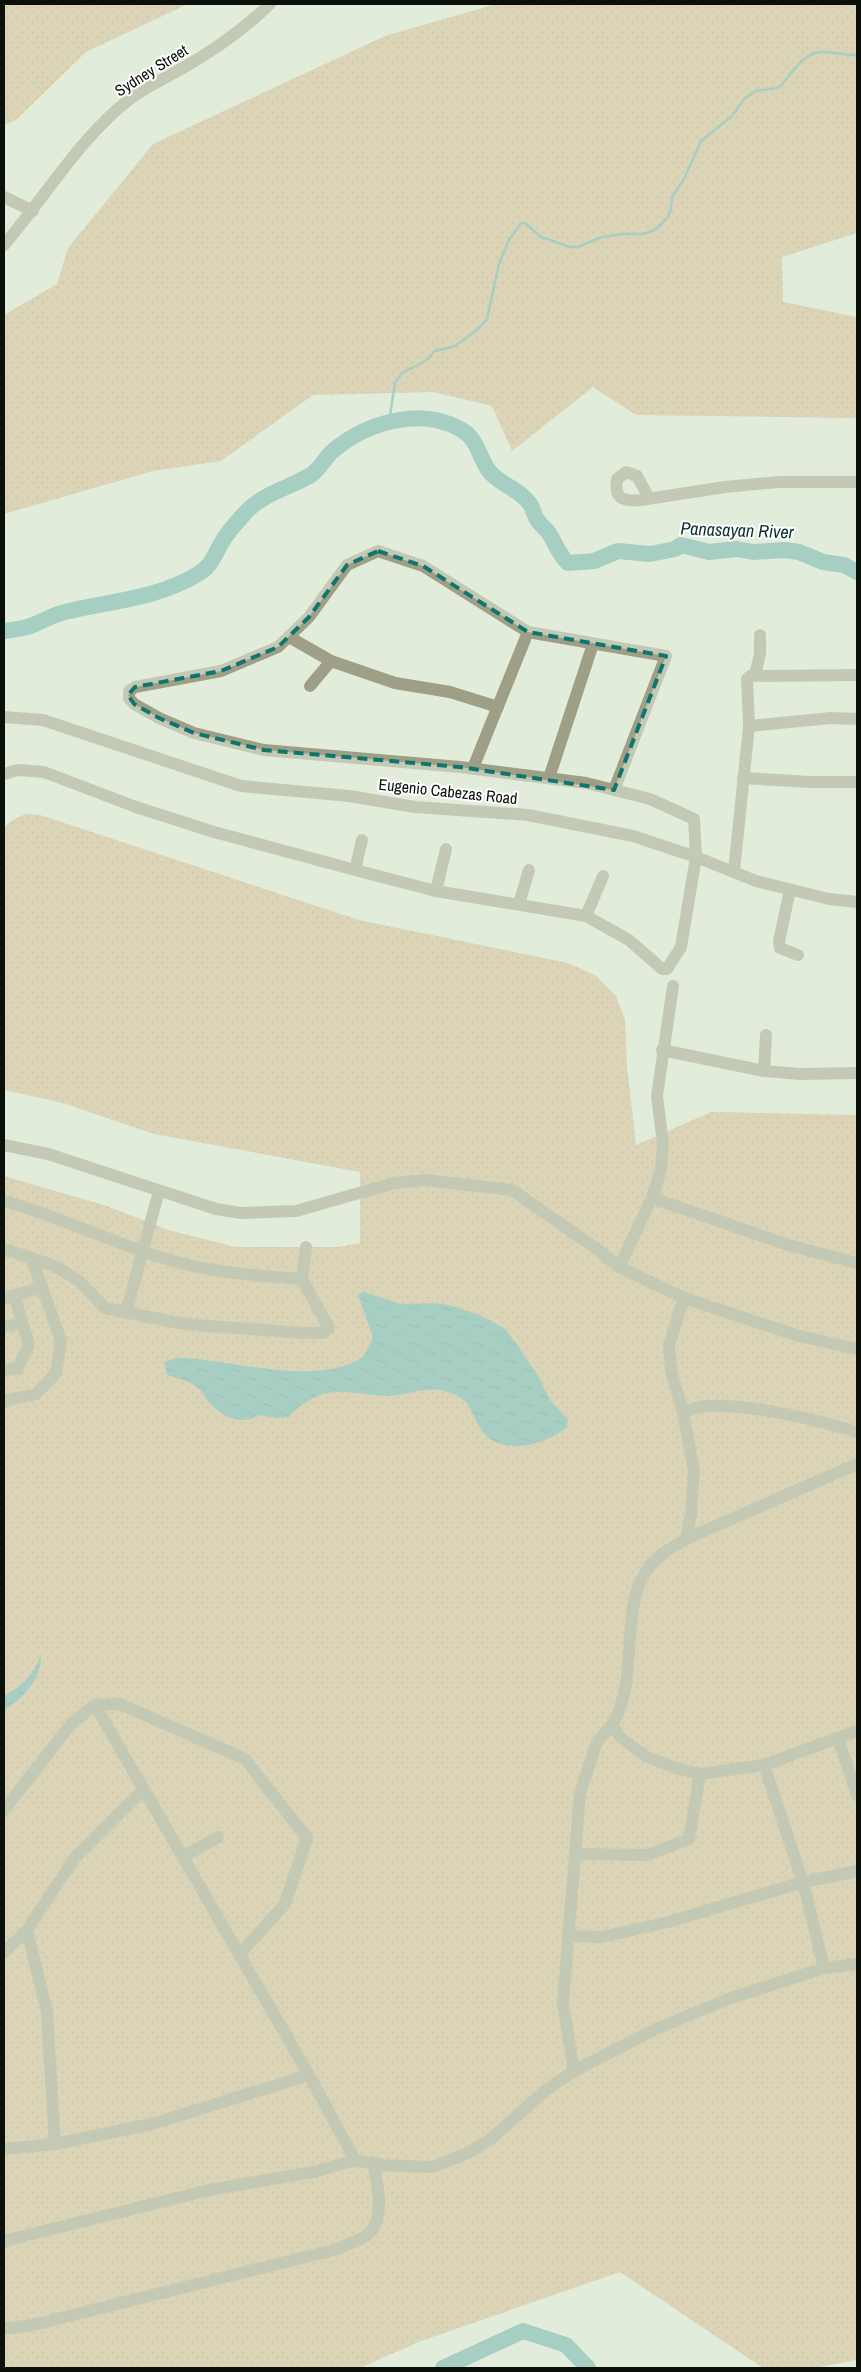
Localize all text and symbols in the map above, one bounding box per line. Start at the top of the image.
street label: Sydney Street [110,39,192,101]
water label: Panasayan River [680,516,795,545]
street label: Eugenio Cabezas Road [378,773,518,809]

